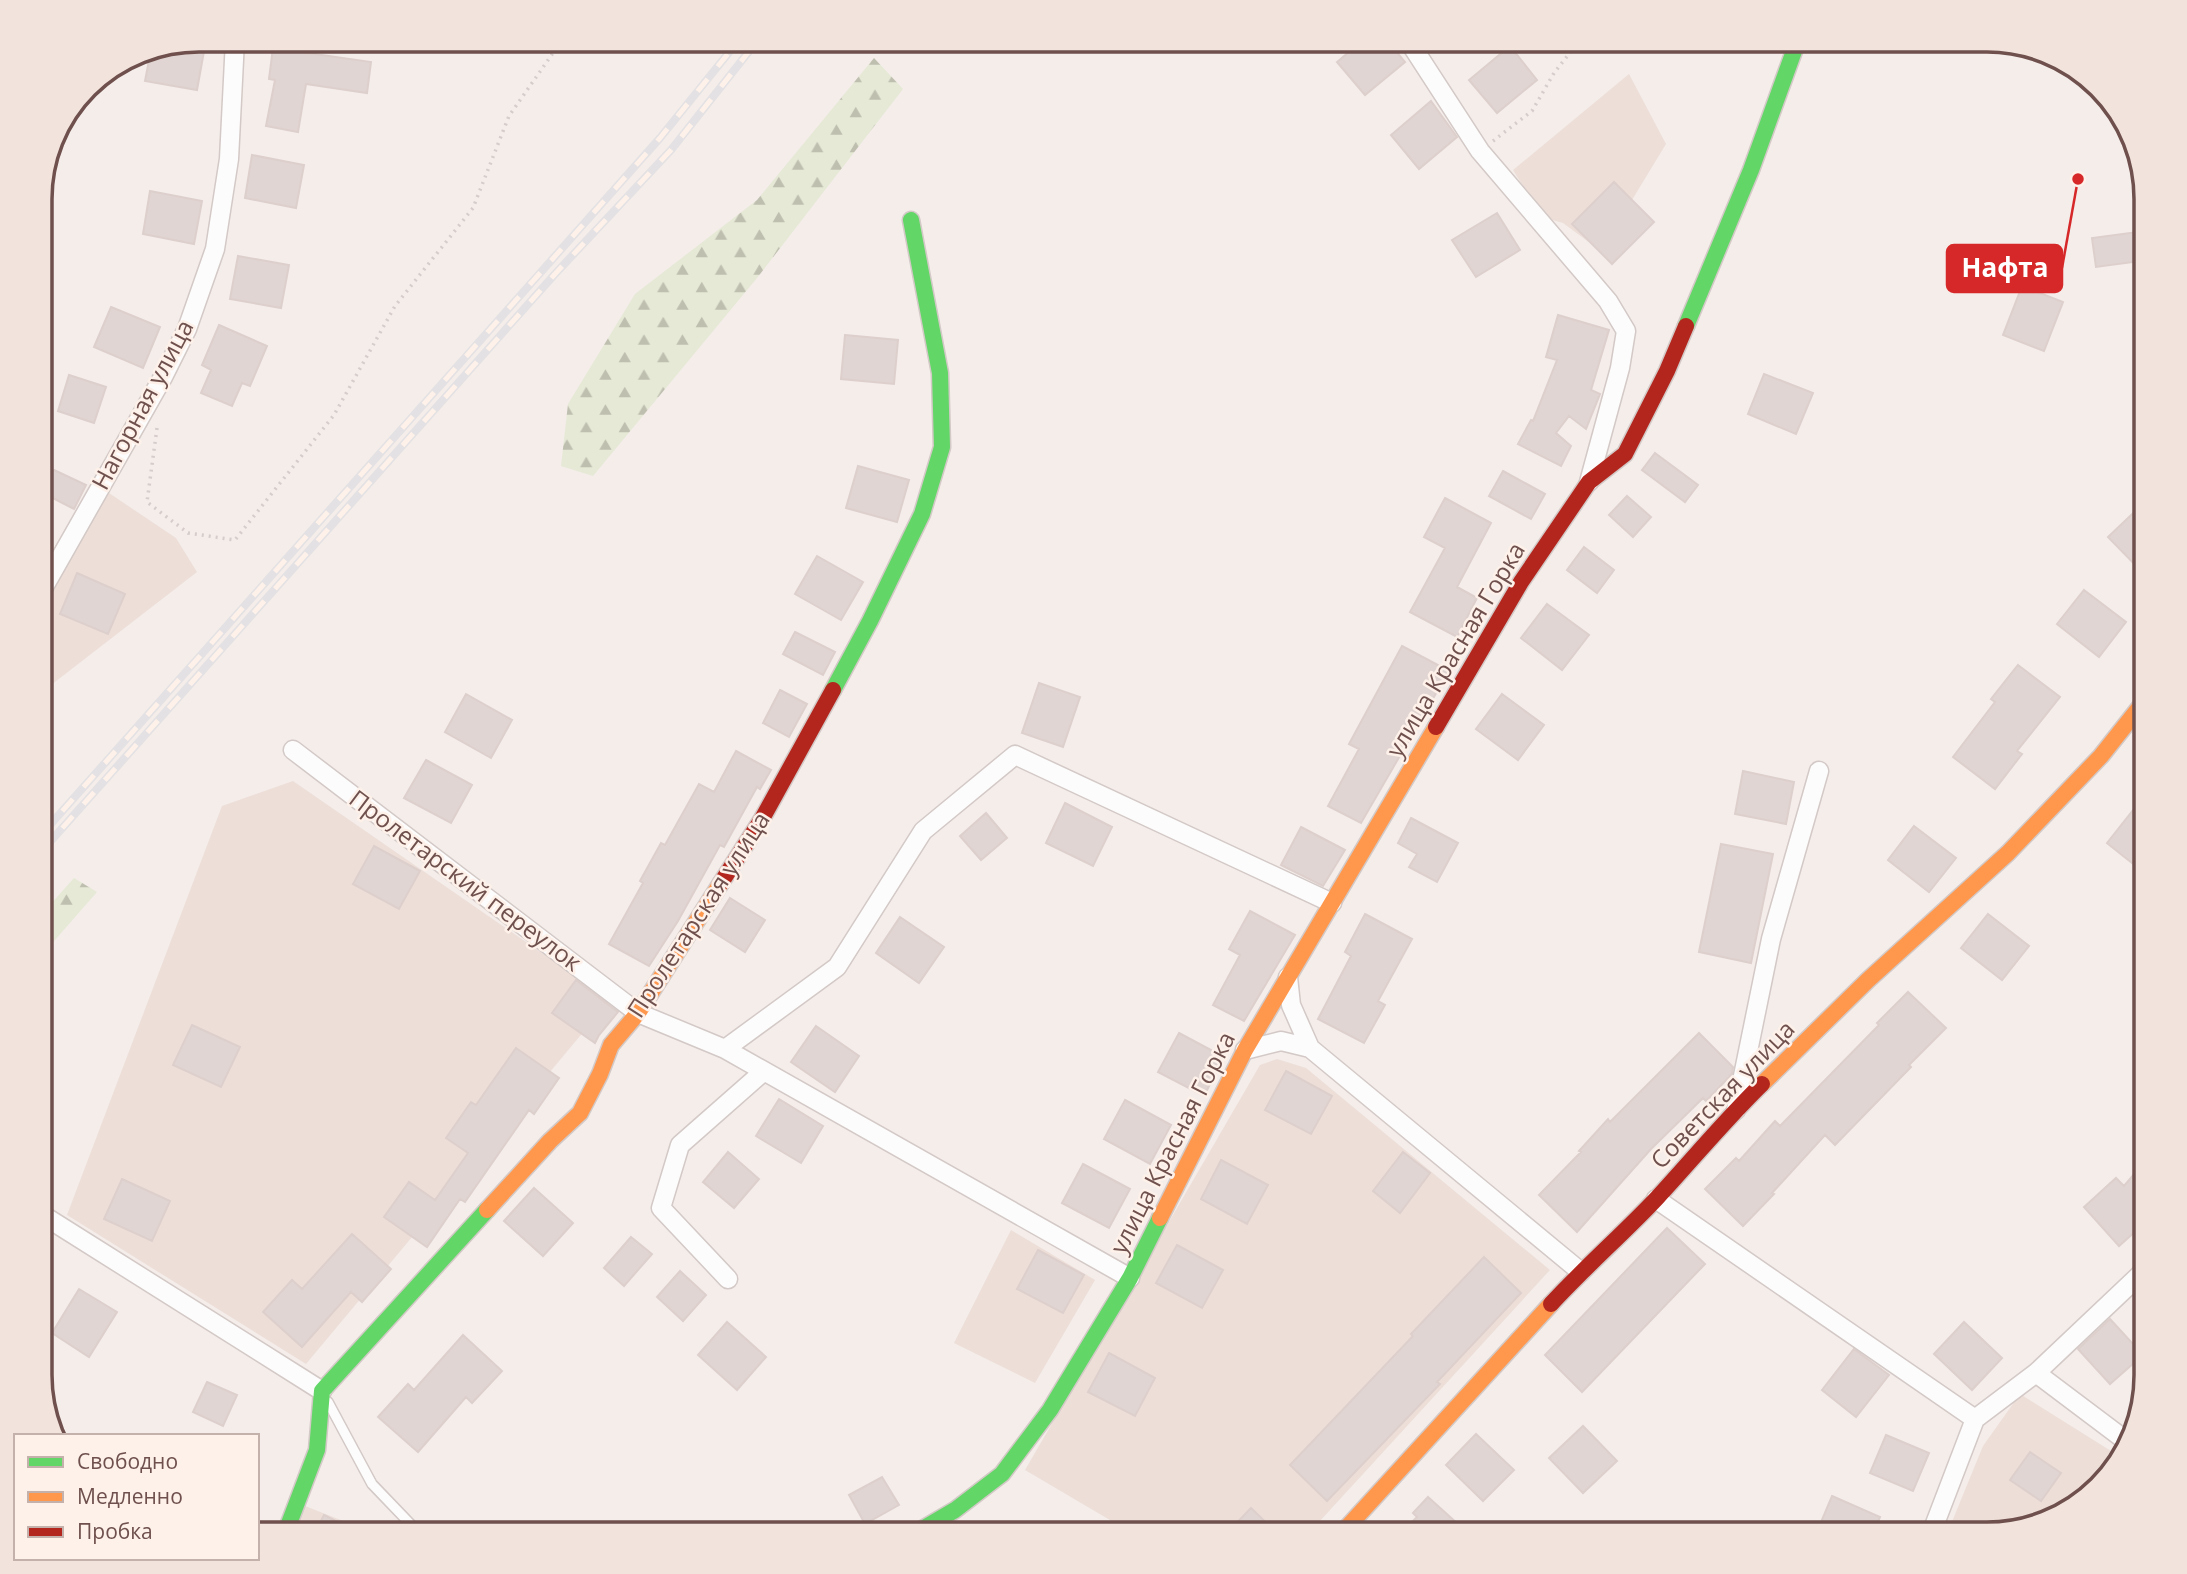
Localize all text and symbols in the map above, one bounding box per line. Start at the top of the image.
callout: Нафта [1947,245,2062,292]
text: Нафта [1962,249,2048,285]
street label: Нагорная улица [83,314,200,495]
street label: улица Красная Горка [1377,536,1532,763]
street label: Пролетарский переулок [343,782,589,978]
street label: Пролетарская улица [619,805,777,1023]
street label: Советская улица [1643,1013,1801,1175]
street label: улица Красная Горка [1101,1026,1242,1259]
legend [14,1434,259,1560]
text: Свободно [77,1447,178,1475]
text: Медленно [77,1482,183,1510]
text: Пробка [77,1517,153,1545]

